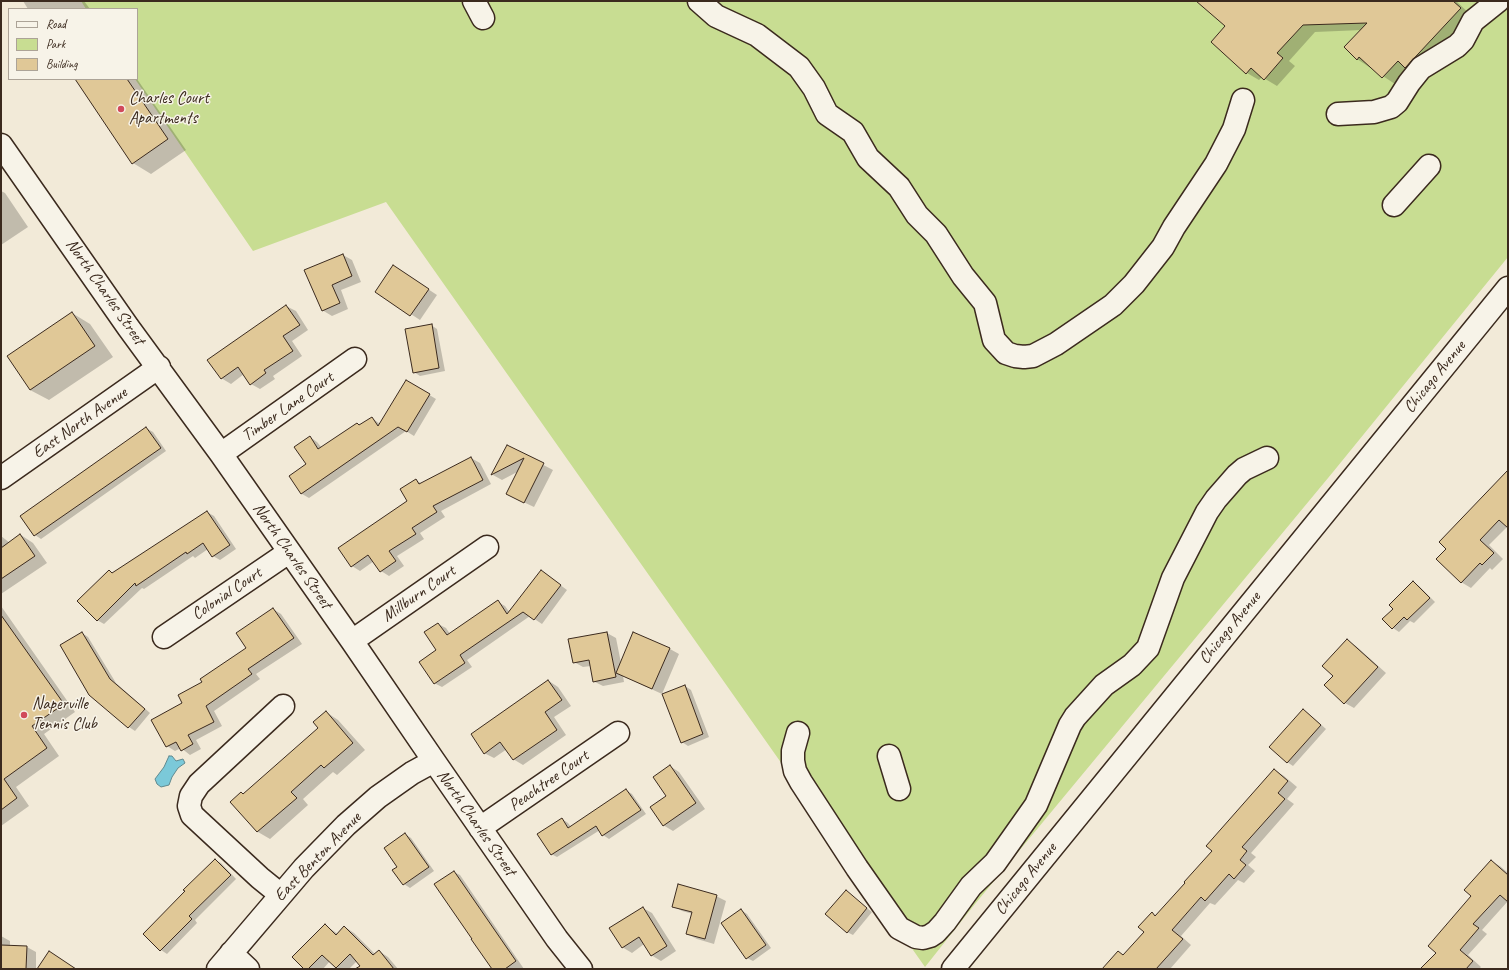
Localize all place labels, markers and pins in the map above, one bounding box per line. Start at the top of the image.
place label: Charles Court Apartments [129,89,209,129]
marker: Charles Court Apartments [116,104,126,114]
place label: Naperville Tennis Club [32,695,97,735]
marker: Naperville Tennis Club [19,710,29,720]

